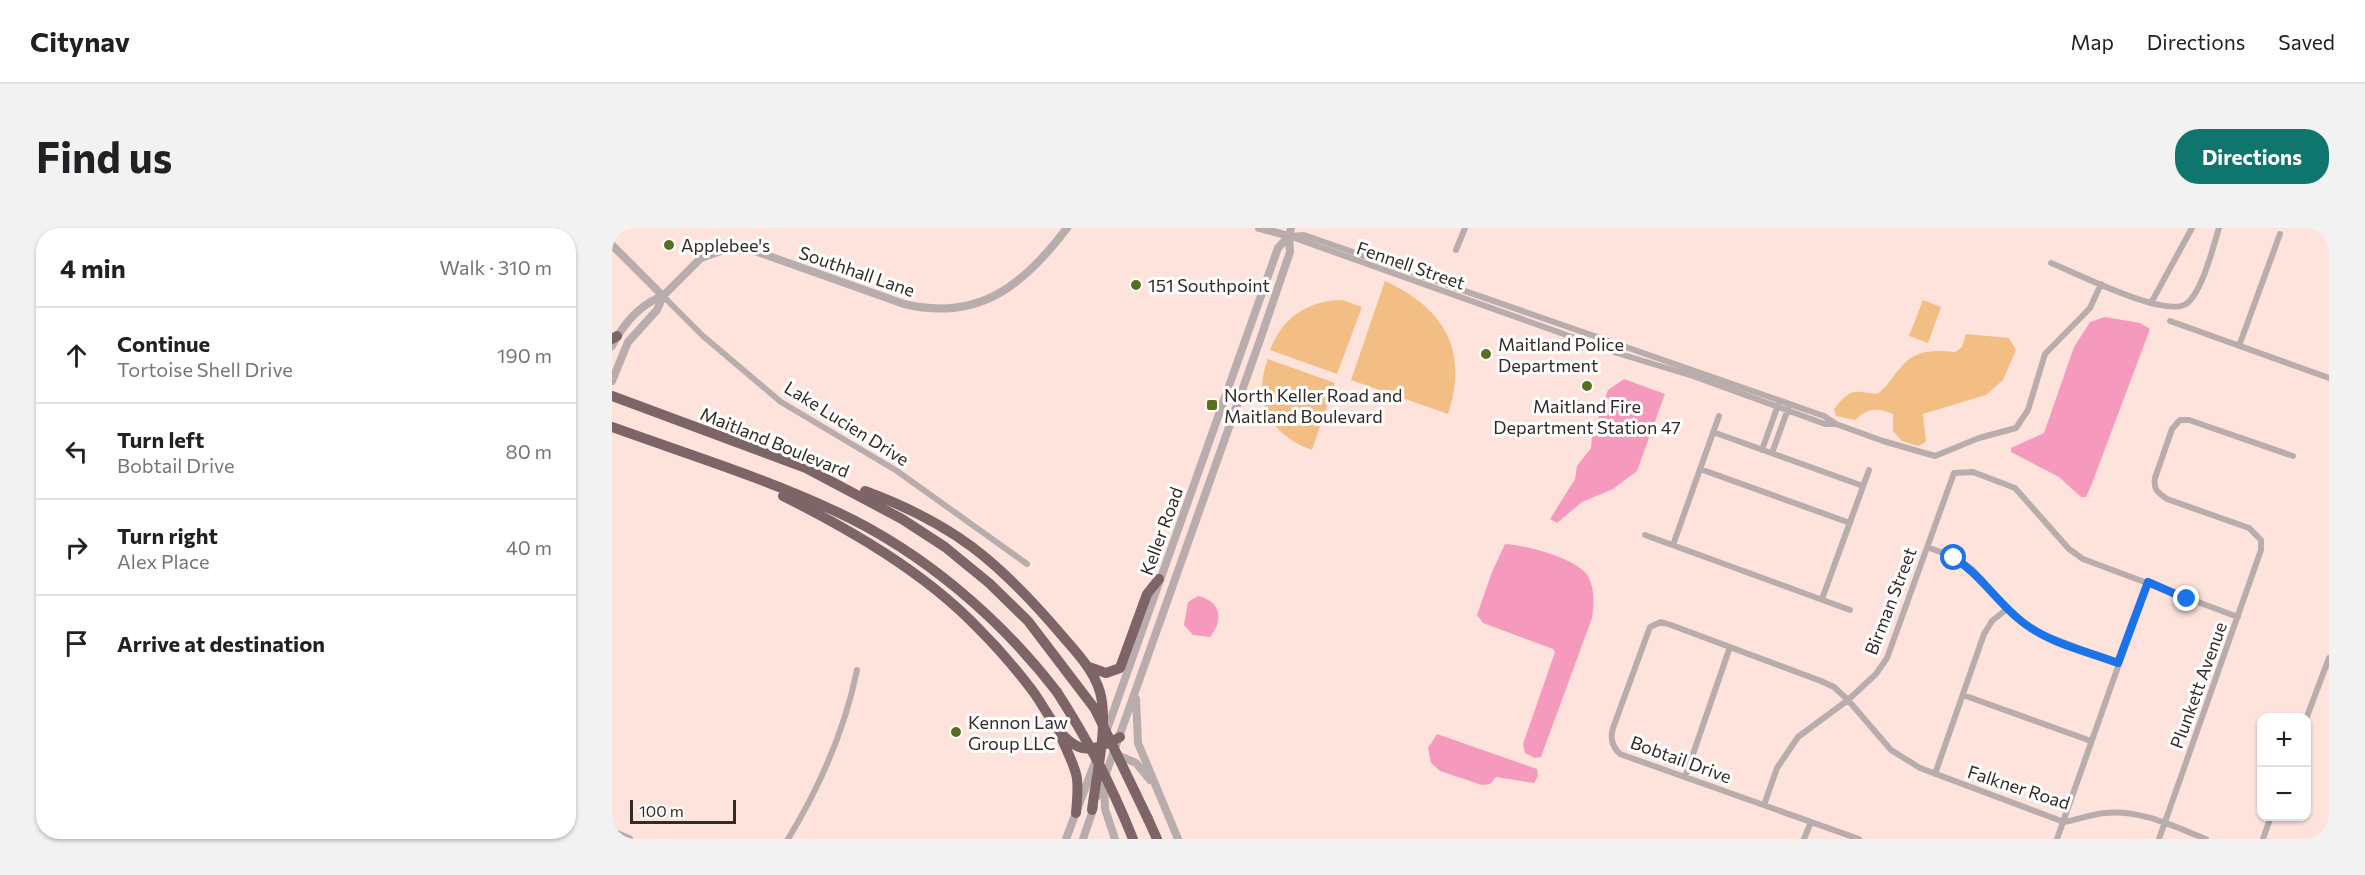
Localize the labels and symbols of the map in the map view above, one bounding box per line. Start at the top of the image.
place label: Applebee's [681,234,770,256]
street label: Fennell Street [1354,236,1468,294]
marker: Applebee's [662,238,676,252]
street label: Southhall Lane [796,241,918,301]
place label: 151 Southpoint [1148,274,1270,296]
marker: 151 Southpoint [1129,278,1143,292]
place label: Maitland Police Department [1498,333,1624,376]
marker: Maitland Police Department [1479,347,1493,361]
street label: Lake Lucien Drive [781,376,913,470]
marker: Maitland Fire Department Station 47 [1580,379,1594,393]
place label: North Keller Road and Maitland Boulevard [1224,384,1402,427]
place label: Maitland Fire Department Station 47 [1493,395,1681,438]
marker: North Keller Road and Maitland Boulevard [1205,398,1219,412]
street label: Maitland Boulevard [697,402,853,482]
street label: Keller Road [1135,484,1187,578]
street label: Birman Street [1859,544,1921,658]
route start [1940,544,1966,570]
route end [2173,585,2199,611]
street label: Plunkett Avenue [2165,619,2231,751]
place label: Kennon Law Group LLC [968,711,1068,754]
marker: Kennon Law Group LLC [949,725,963,739]
street label: Bobtail Drive [1628,731,1734,787]
street label: Falkner Road [1965,760,2073,814]
scale bar [630,797,736,824]

